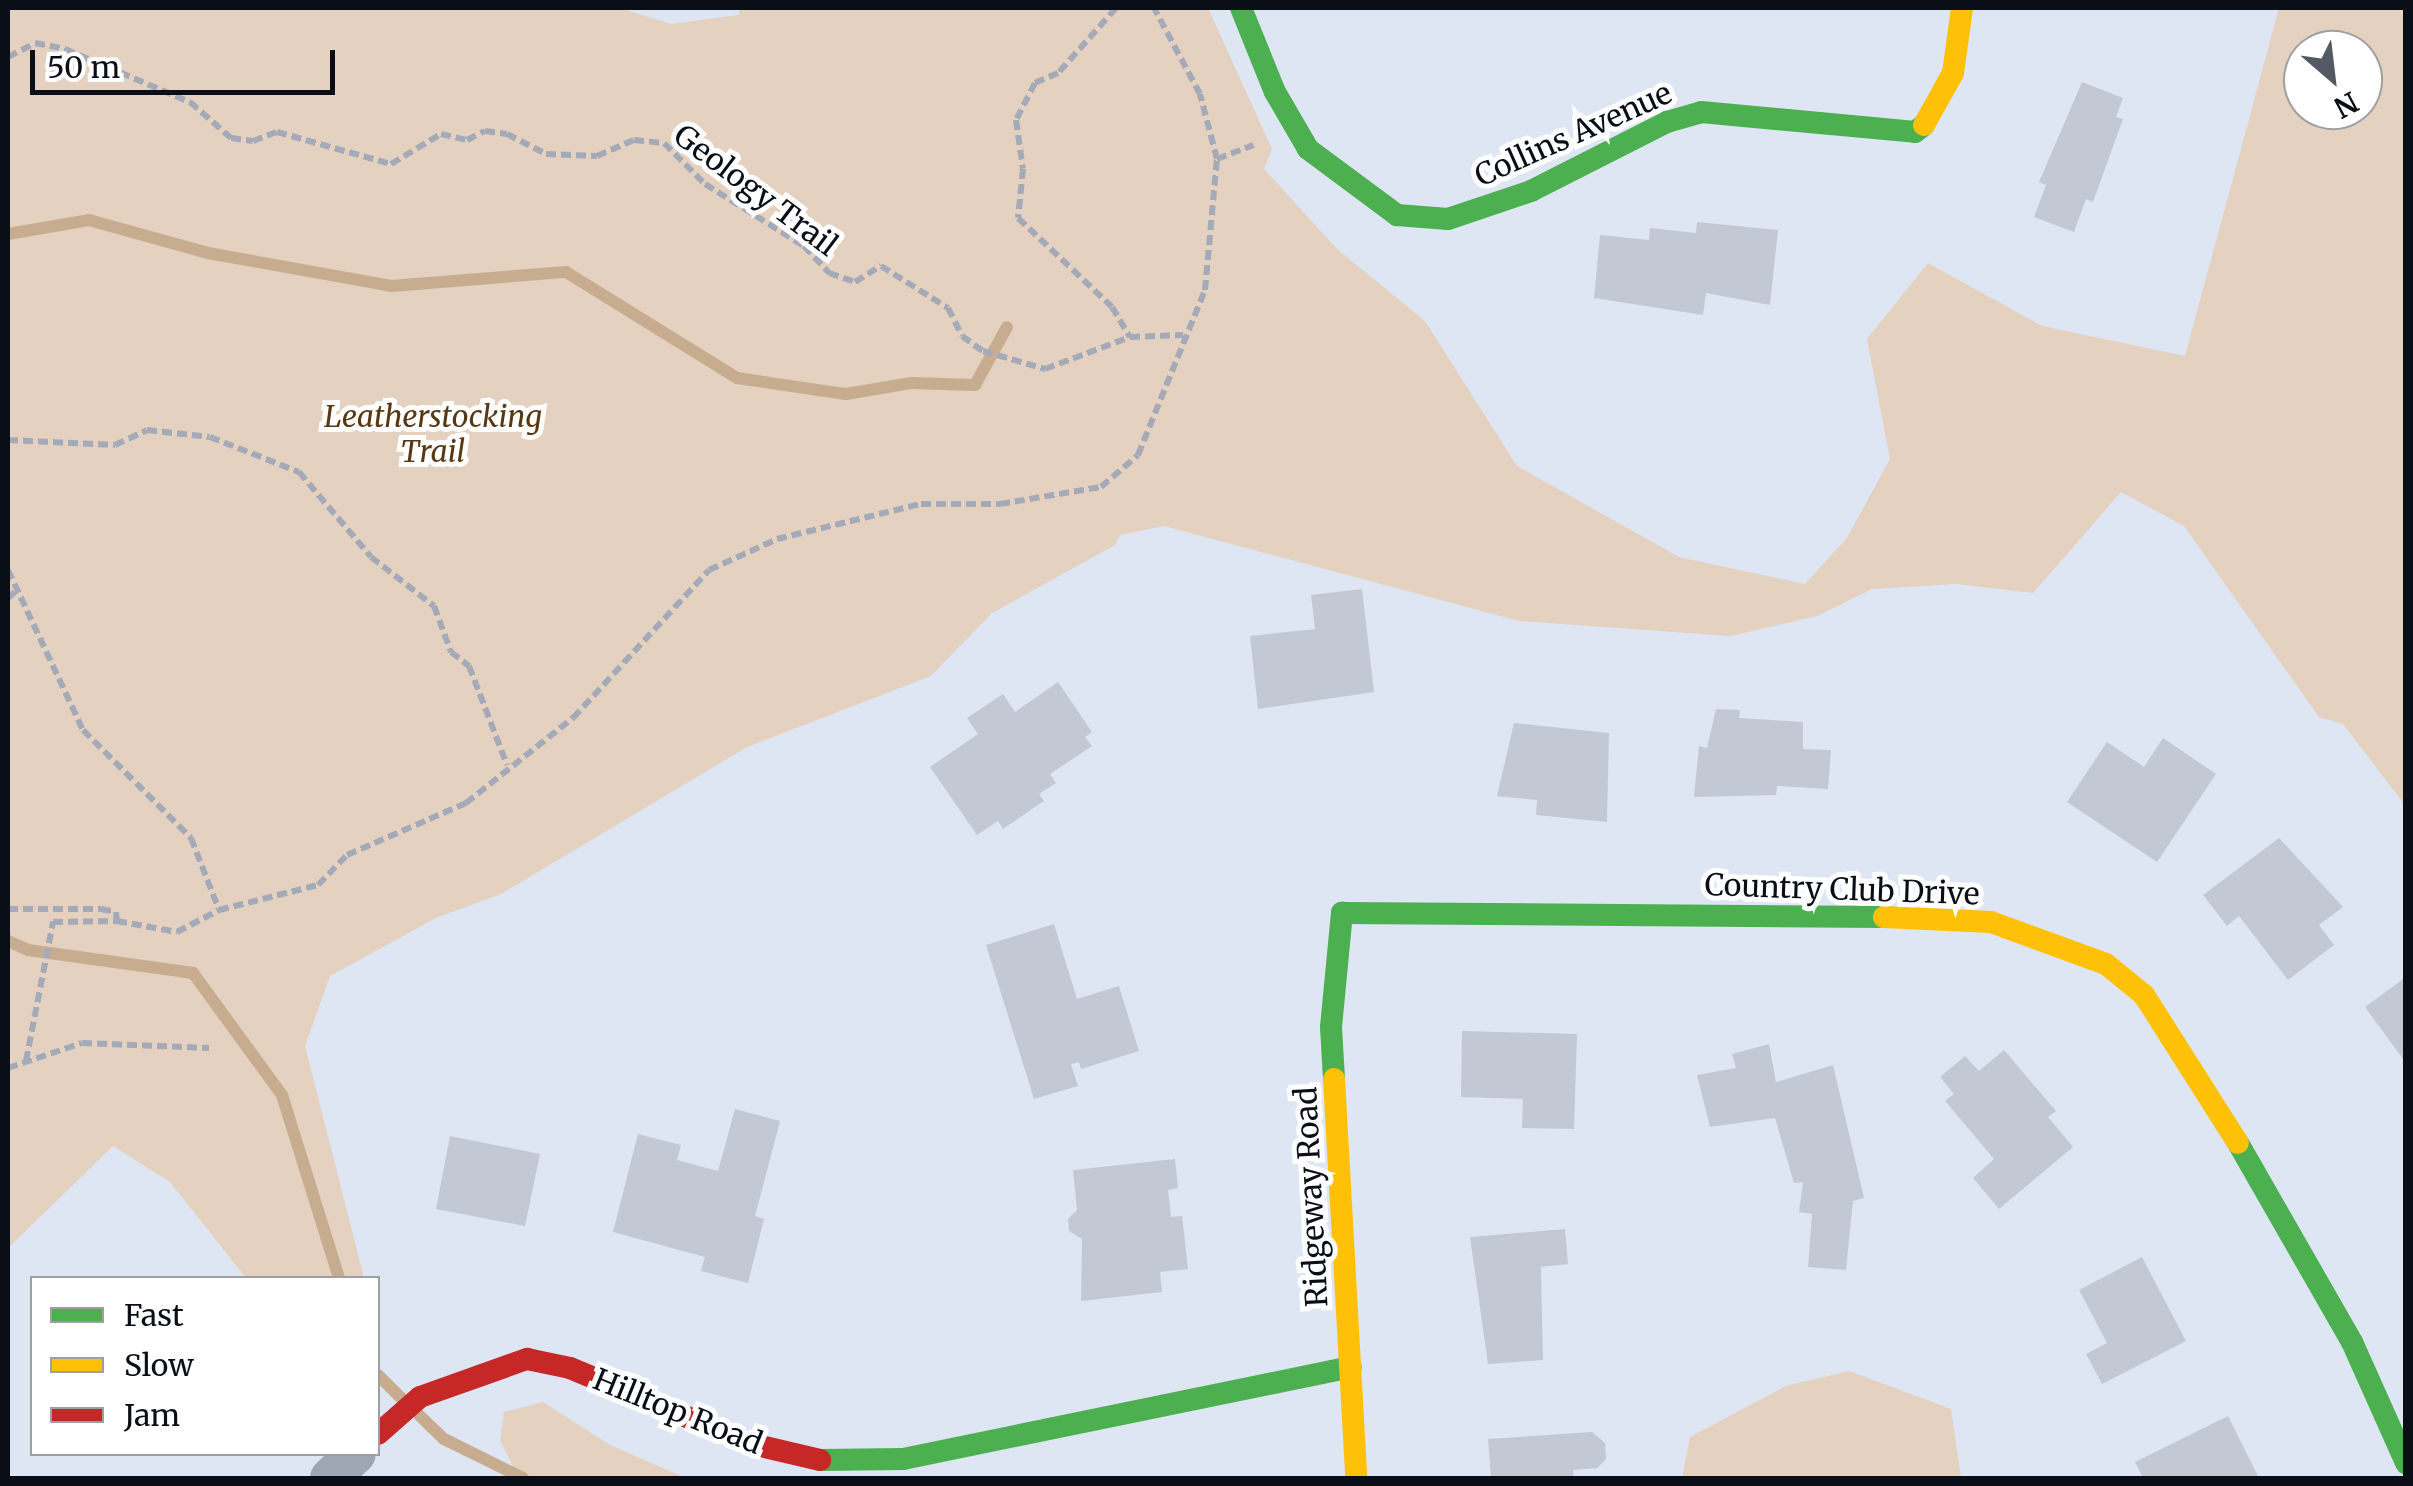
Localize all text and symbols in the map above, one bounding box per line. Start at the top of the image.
scale bar [35,30,340,92]
north arrow [2283,30,2383,130]
text: 50 m [47,48,120,86]
street label: Collins Avenue [1469,74,1677,194]
text: N [2328,84,2364,126]
street label: Geology Trail [667,117,845,263]
park label: Leatherstocking Trail [324,398,542,468]
street label: Country Club Drive [1704,866,1980,912]
street label: Ridgeway Road [1287,1086,1335,1308]
legend [30,1276,380,1456]
text: Fast [124,1296,184,1334]
text: Slow [124,1346,194,1384]
street label: Hilltop Road [588,1361,768,1461]
text: Jam [124,1396,180,1434]

